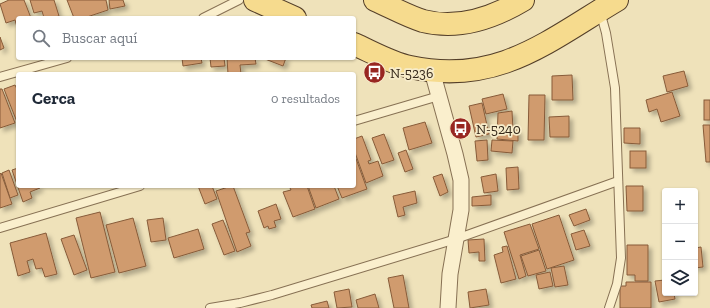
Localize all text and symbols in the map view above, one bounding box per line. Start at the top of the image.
search box [16,16,356,60]
icon: search [30,27,52,49]
text: Buscar aquí [62,29,138,47]
bus stop icon: N-5236 [361,60,387,86]
place label: N-5236 [390,65,433,82]
text: Cerca [32,88,75,108]
text: 0 resultados [271,91,340,106]
bus stop icon: N-5240 [447,116,473,142]
place label: N-5240 [476,121,521,138]
map controls [662,188,698,296]
button: + [662,188,698,224]
button: − [662,224,698,260]
button: layers [662,260,698,296]

